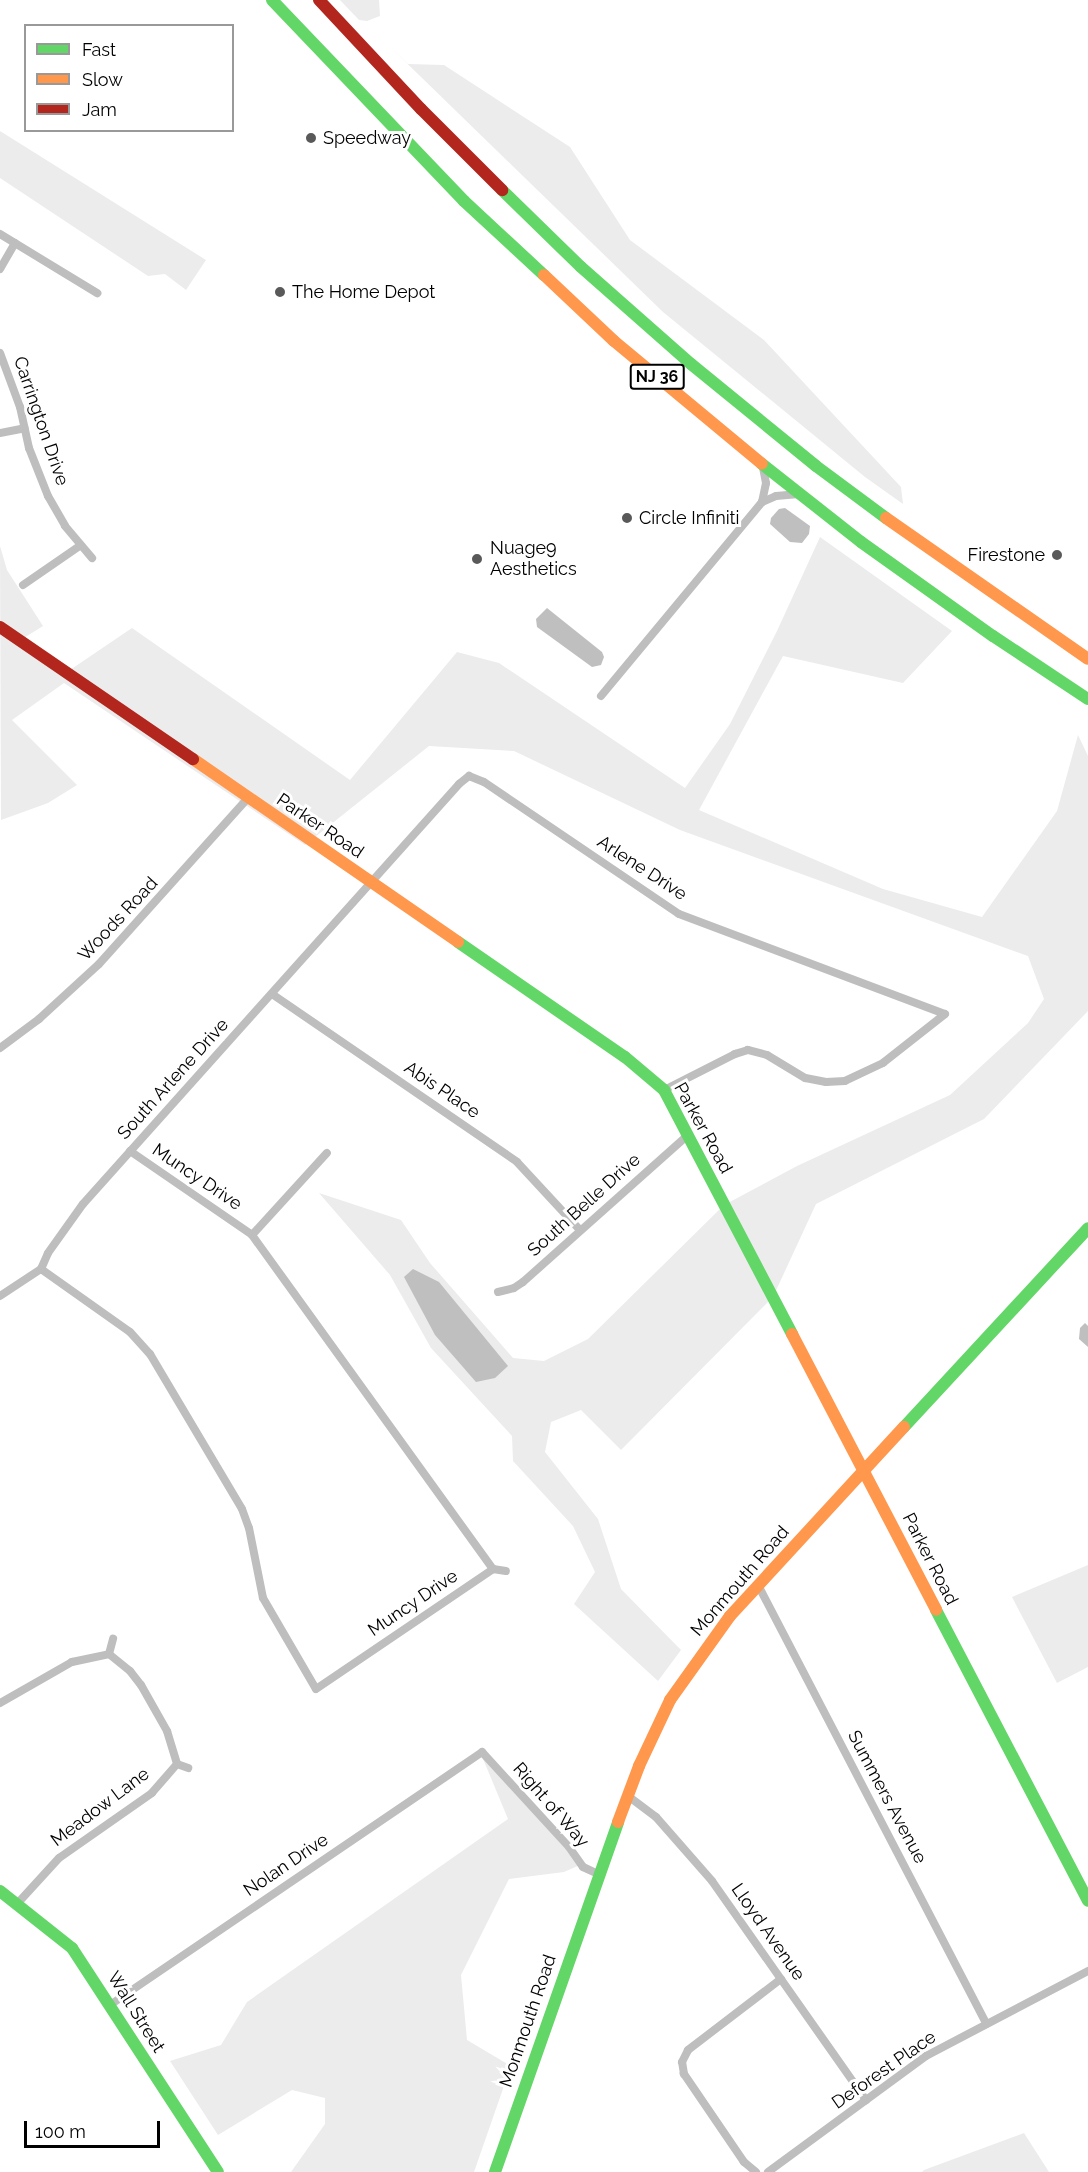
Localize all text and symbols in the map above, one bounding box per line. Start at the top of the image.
legend [24,24,234,132]
text: Fast [82,39,116,60]
text: Slow [82,69,123,90]
text: Jam [82,99,117,120]
place label: Speedway [323,127,411,149]
marker: Speedway [304,131,318,145]
place label: The Home Depot [292,281,435,303]
marker: The Home Depot [273,285,287,299]
street label: Carrington Drive [9,354,73,488]
road number: NJ 36 [628,364,686,390]
place label: Circle Infiniti [639,507,740,529]
marker: Circle Infiniti [620,511,634,525]
place label: Nuage9 Aesthetics [490,538,577,580]
place label: Firestone [968,544,1045,566]
marker: Firestone [1050,548,1064,562]
marker: Nuage9 Aesthetics [468,550,486,568]
street label: Parker Road [272,789,368,863]
street label: Arlene Drive [593,831,691,905]
street label: Woods Road [74,873,162,965]
street label: South Arlene Drive [113,1014,233,1144]
street label: Abis Place [400,1057,484,1123]
street label: Parker Road [669,1079,737,1177]
street label: Muncy Drive [148,1139,246,1215]
street label: South Belle Drive [523,1149,645,1261]
street label: Parker Road [897,1509,963,1609]
street label: Monmouth Road [686,1521,794,1641]
street label: Muncy Drive [364,1565,462,1641]
street label: Summers Avenue [843,1727,931,1867]
street label: Right of Way [508,1758,594,1852]
street label: Meadow Lane [46,1763,154,1851]
street label: Nolan Drive [240,1829,332,1901]
street label: Lloyd Avenue [726,1879,810,1985]
street label: Monmouth Road [495,1952,561,2090]
street label: Wall Street [102,1967,170,2057]
street label: Deforest Place [828,2026,940,2114]
scale bar [27,2109,164,2147]
text: 100 m [35,2121,86,2142]

